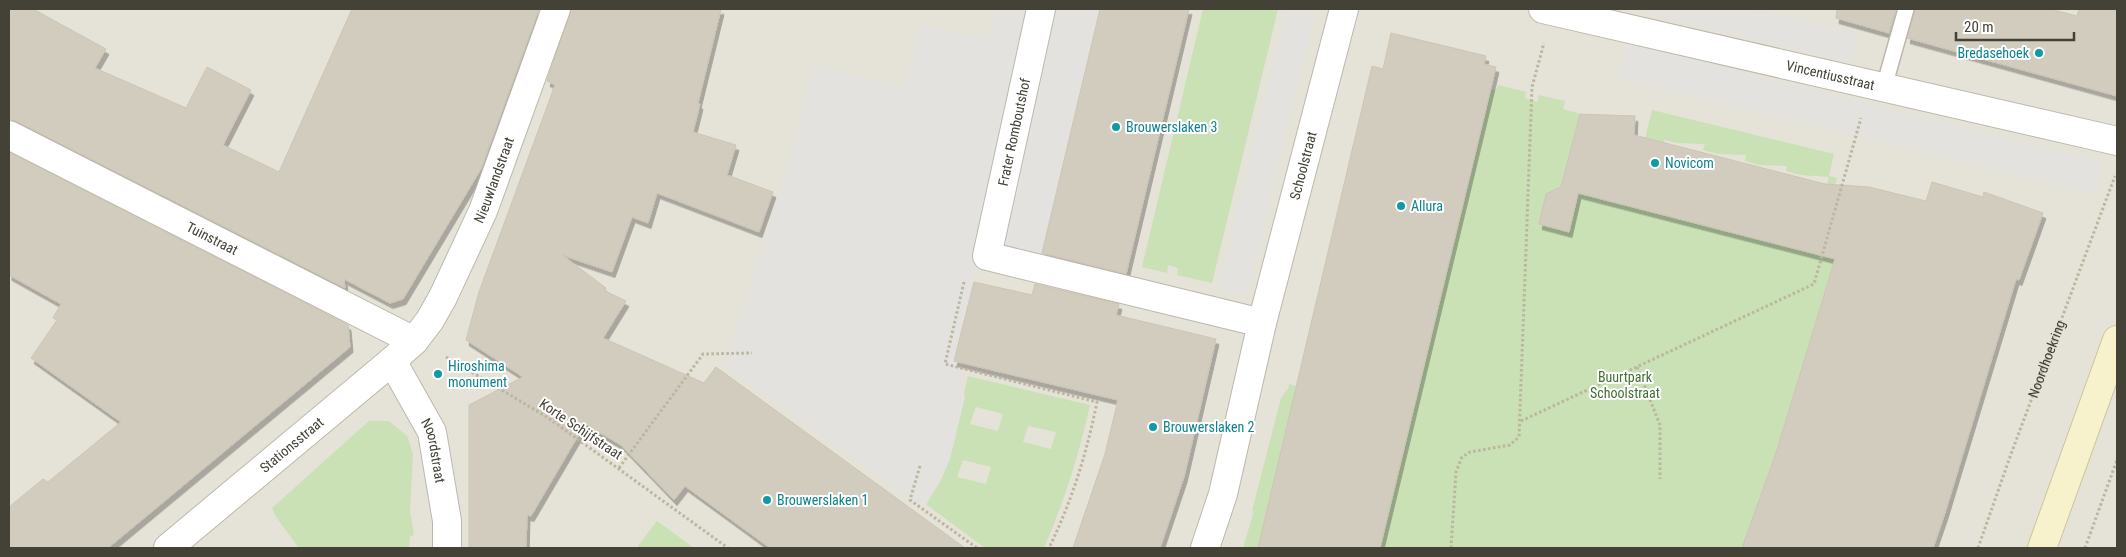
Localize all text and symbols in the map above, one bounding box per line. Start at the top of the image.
scale bar [1956,10,2074,42]
text: 20 m [1964,18,1994,36]
place label: Bredasehoek [1957,45,2030,61]
marker: Bredasehoek [2033,47,2045,59]
street label: Vincentiusstraat [1785,57,1876,93]
street label: Frater Romboutshof [995,76,1033,187]
place label: Brouwerslaken 3 [1126,119,1217,135]
marker: Brouwerslaken 3 [1110,121,1122,133]
street label: Schoolstraat [1287,130,1320,201]
street label: Nieuwlandstraat [471,135,517,226]
place label: Novicom [1665,155,1714,171]
marker: Novicom [1649,157,1661,169]
place label: Allura [1411,198,1443,214]
marker: Allura [1395,200,1407,212]
street label: Tuinstraat [184,219,241,258]
street label: Noordhoekring [2025,318,2068,400]
place label: Hiroshima monument [448,358,507,390]
marker: Hiroshima monument [432,368,444,380]
park label: Buurtpark Schoolstraat [1590,369,1660,401]
street label: Korte Schijfstraat [537,395,625,463]
street label: Stationsstraat [257,414,327,476]
street label: Noordstraat [418,415,448,484]
place label: Brouwerslaken 2 [1163,419,1255,435]
marker: Brouwerslaken 2 [1147,421,1159,433]
place label: Brouwerslaken 1 [777,492,868,508]
marker: Brouwerslaken 1 [761,494,773,506]

